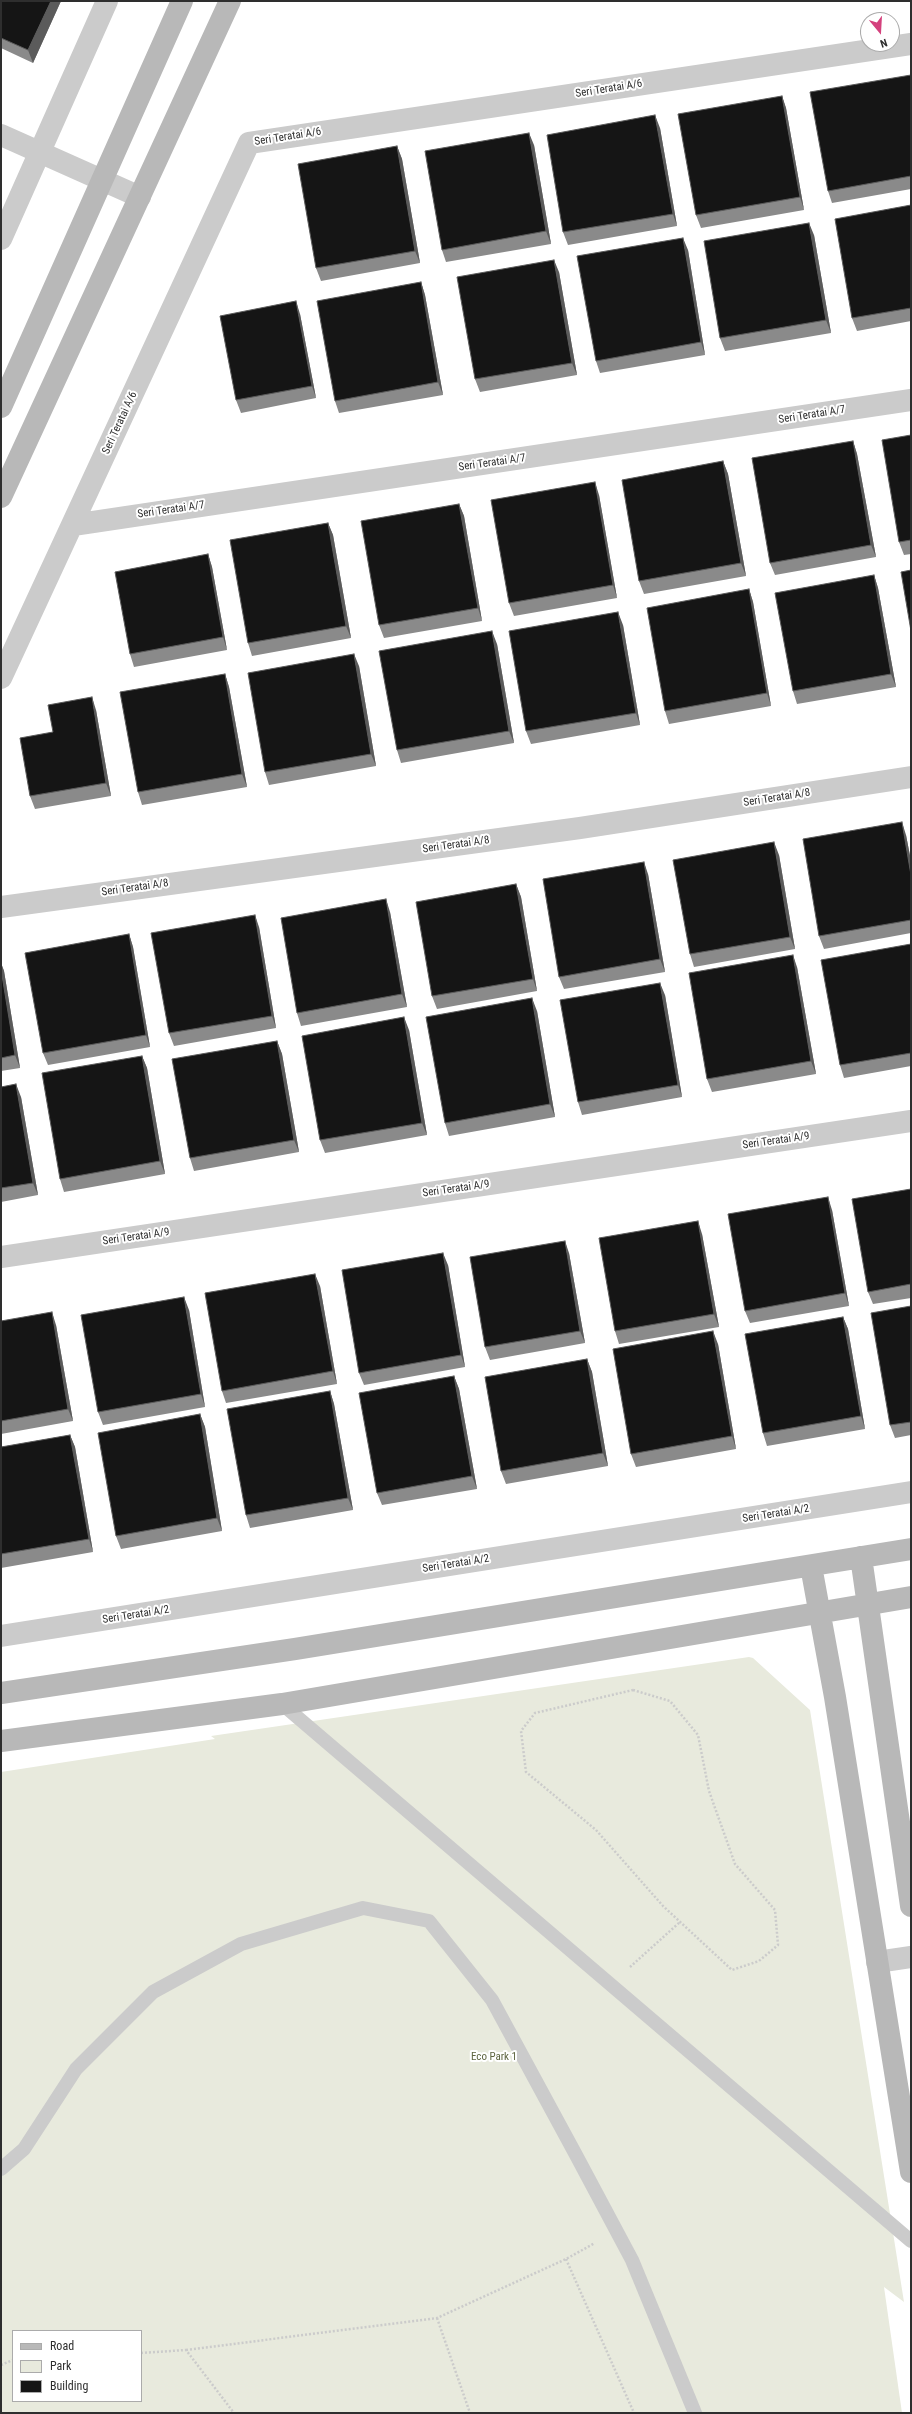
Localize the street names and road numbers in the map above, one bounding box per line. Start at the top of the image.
street label: Seri Teratai A/6 [575,77,643,101]
street label: Seri Teratai A/6 [254,125,322,149]
street label: Seri Teratai A/6 [100,390,140,456]
street label: Seri Teratai A/7 [778,403,846,427]
street label: Seri Teratai A/7 [458,452,526,474]
street label: Seri Teratai A/7 [137,499,205,521]
street label: Seri Teratai A/8 [743,786,811,810]
street label: Seri Teratai A/8 [422,834,490,856]
street label: Seri Teratai A/8 [101,877,169,899]
street label: Seri Teratai A/9 [742,1130,810,1152]
street label: Seri Teratai A/9 [422,1178,490,1200]
street label: Seri Teratai A/9 [102,1226,170,1248]
street label: Seri Teratai A/2 [742,1502,810,1526]
street label: Seri Teratai A/2 [422,1552,490,1576]
street label: Seri Teratai A/2 [102,1603,170,1627]

